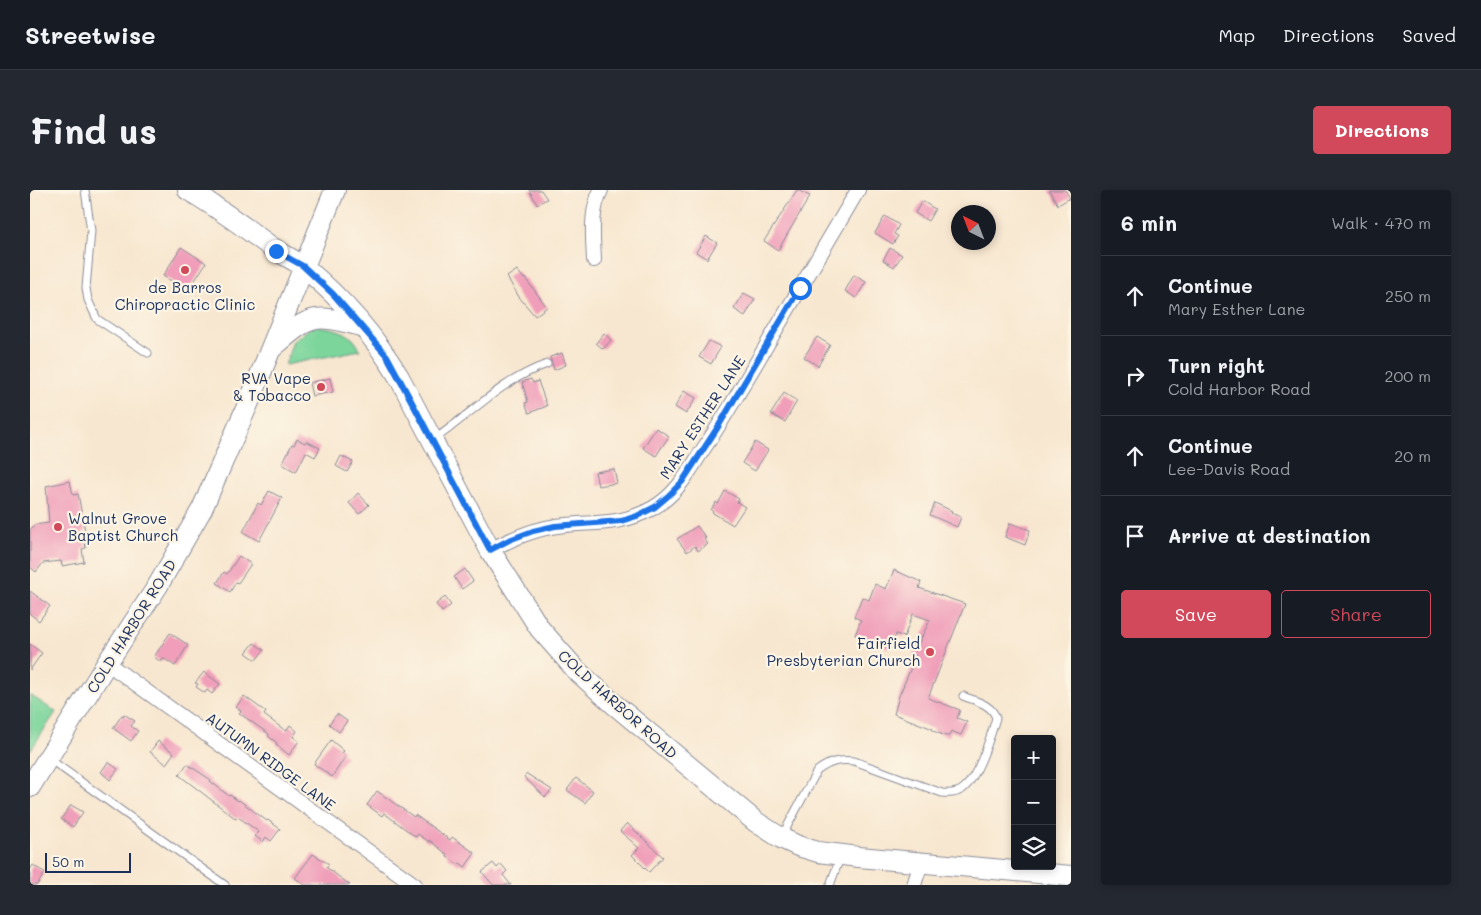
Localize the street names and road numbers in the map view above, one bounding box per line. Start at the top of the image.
street label: MARY ESTHER LANE [655,351,750,483]
street label: COLD HARBOR ROAD [82,555,180,697]
street label: COLD HARBOR ROAD [554,645,682,763]
street label: AUTUMN RIDGE LANE [202,707,340,815]

